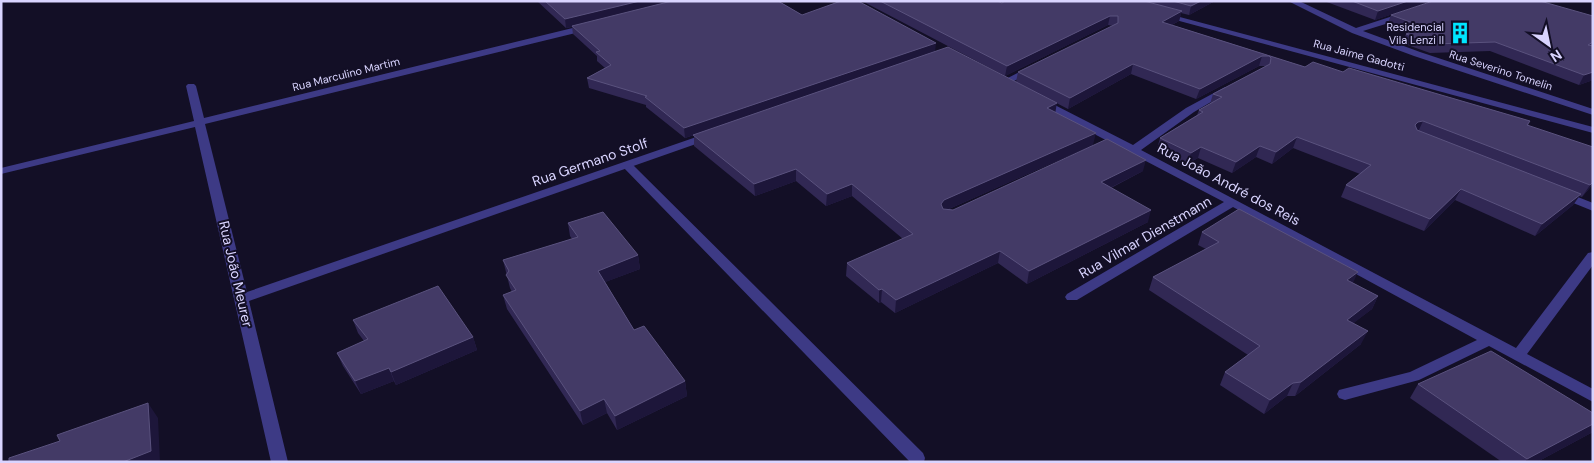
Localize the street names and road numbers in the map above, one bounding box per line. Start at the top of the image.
street label: Rua Jaime Gadotti [1312,36,1406,74]
street label: Rua Severino Tomelin [1448,47,1554,93]
street label: Rua Marculino Martim [291,54,401,94]
street label: Rua Germano Stolf [530,134,650,190]
street label: Rua João André dos Reis [1154,139,1304,229]
street label: Rua Vilmar Dienstmann [1076,192,1214,282]
street label: Rua João Meurer [215,219,257,329]

